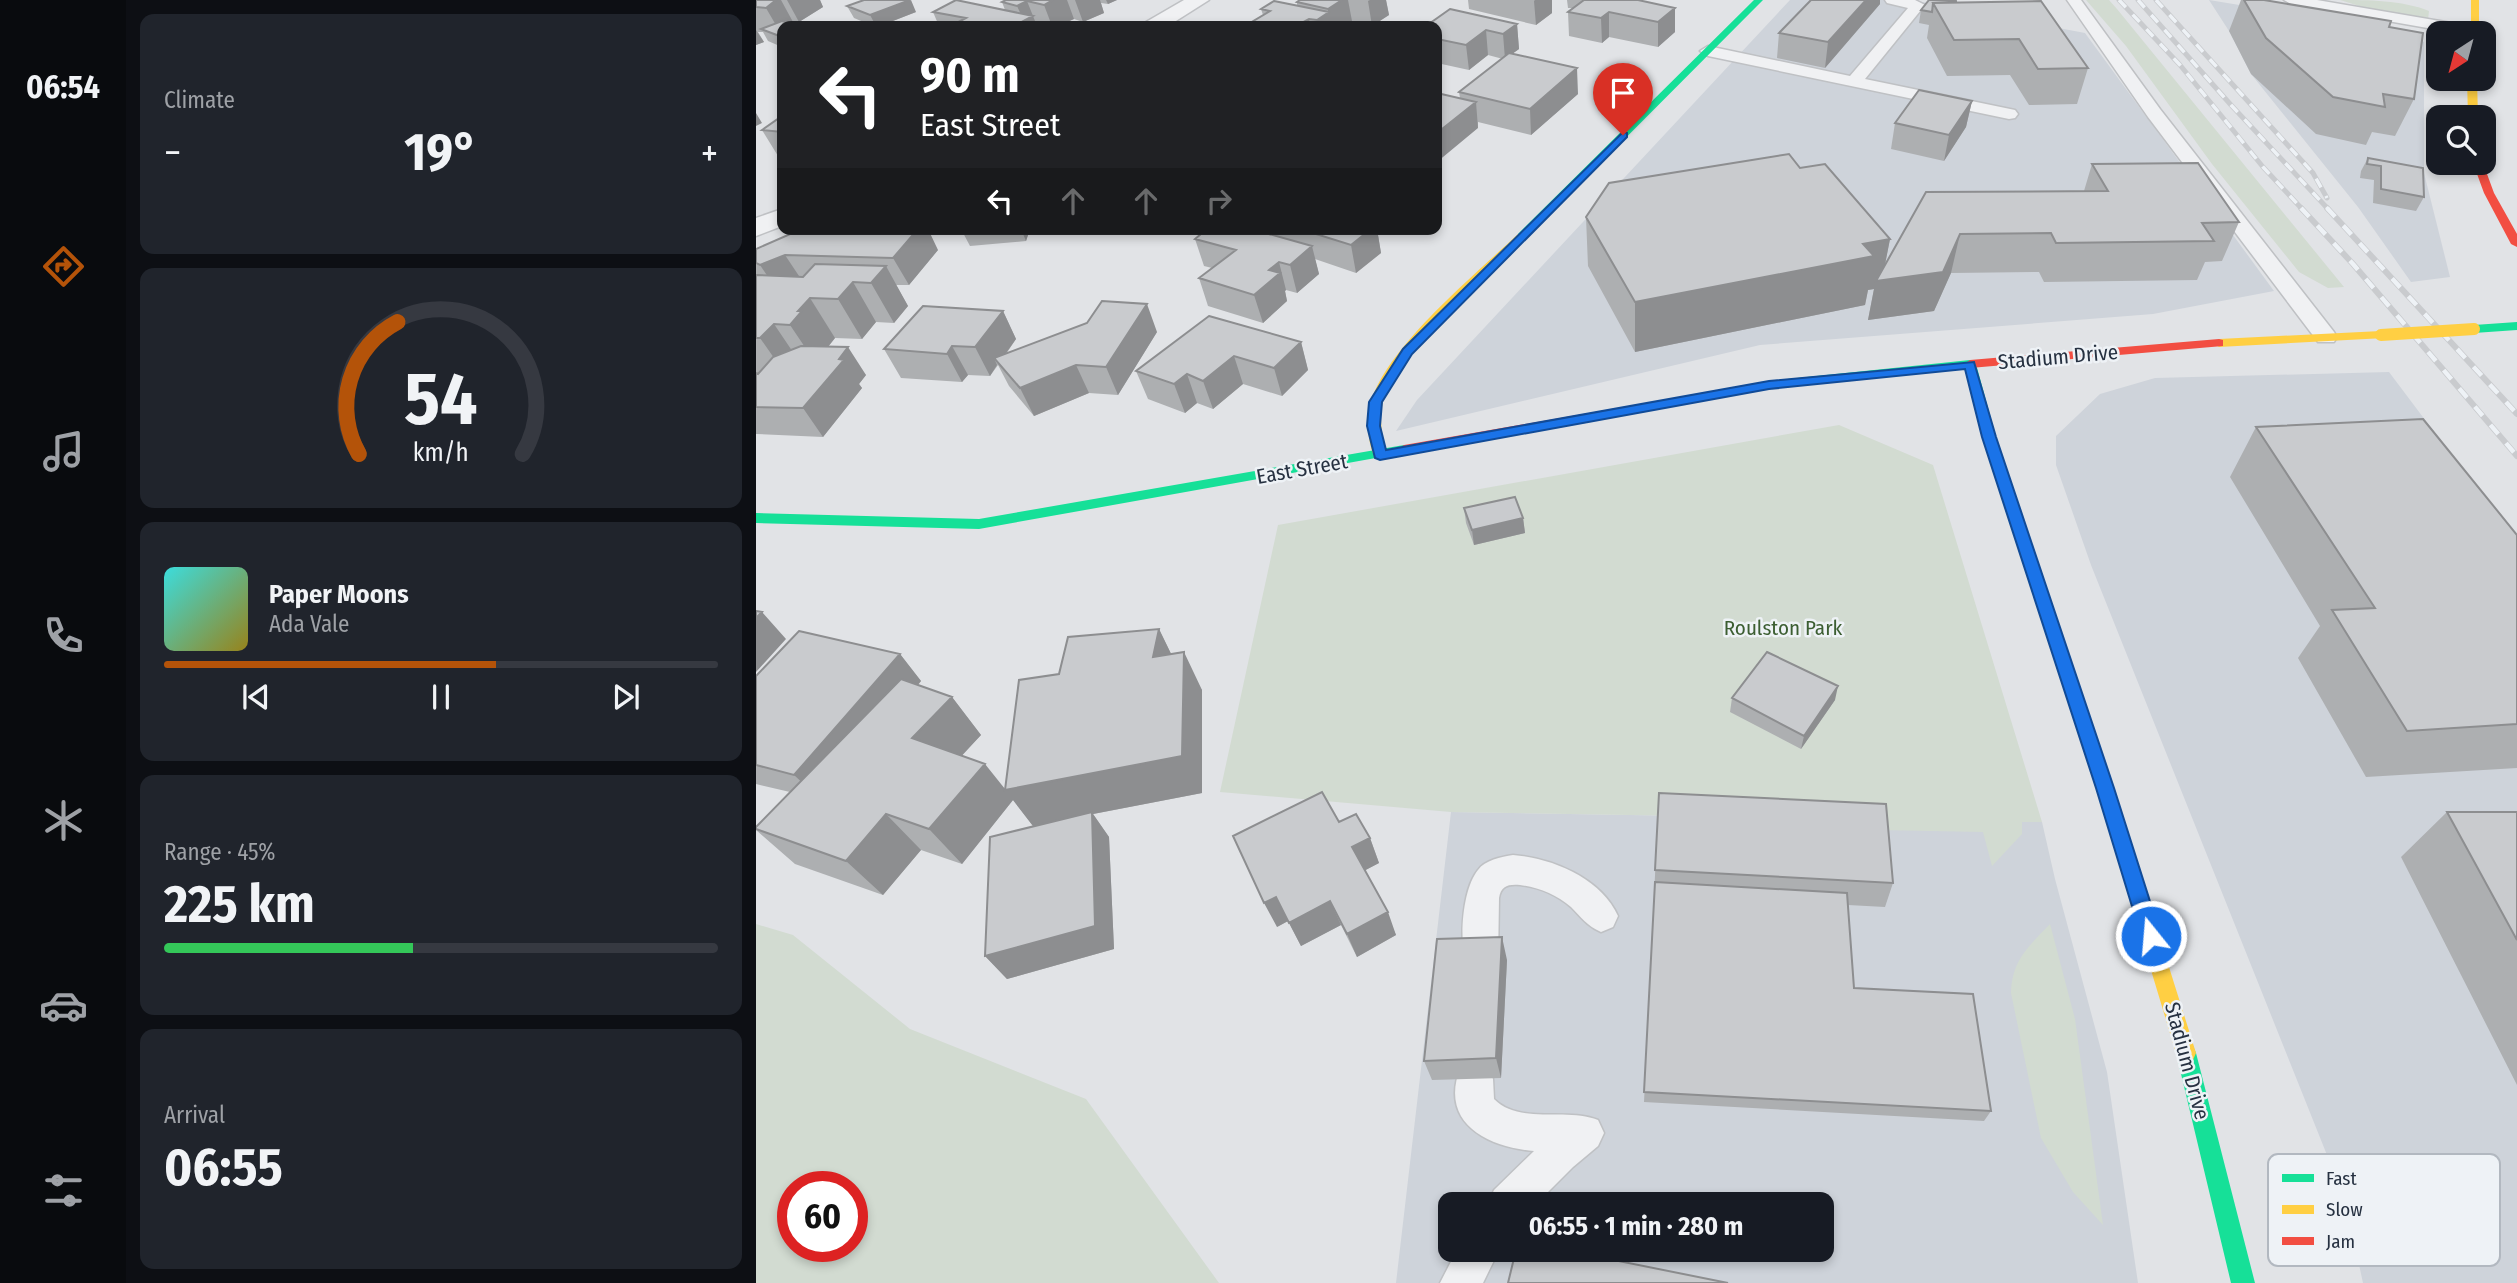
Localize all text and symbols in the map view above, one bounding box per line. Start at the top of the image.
north arrow [2426,21,2496,91]
map controls [2426,21,2496,175]
text: 90 m [920,46,1020,105]
icon: left [805,49,896,140]
pin [1593,63,1653,135]
text: 06:54 [26,68,100,106]
icon: arrive [1604,74,1642,112]
text: Climate [164,86,235,114]
button: search [2426,105,2496,175]
text: East Street [920,106,1060,144]
text: 19° [404,121,478,184]
text: − [164,130,181,176]
text: + [701,130,718,176]
icon: left [981,182,1019,220]
icon: ahead [1054,182,1092,220]
icon: ahead [1127,182,1165,220]
icon: right [1200,182,1238,220]
icon: directions [39,242,88,291]
street label: Stadium Drive [1997,339,2119,375]
text: 54 [404,356,478,443]
icon: music [39,427,88,476]
text: km/h [413,437,469,467]
street label: East Street [1254,448,1350,490]
text: Paper Moons [269,579,409,610]
text: Ada Vale [269,610,349,638]
icon: phone [39,611,88,660]
park label: Roulston Park [1724,615,1842,641]
icon: previous [237,678,275,716]
icon: pause [422,678,460,716]
icon: next [607,678,645,716]
icon: climate [39,796,88,845]
text: Range · 45% [164,838,275,866]
text: 225 km [164,873,315,936]
position arrow [2114,899,2188,973]
icon: car [39,981,88,1030]
street label: Stadium Drive [2159,999,2215,1123]
text: Arrival [164,1101,225,1129]
text: 06:55 [164,1136,283,1199]
legend [2268,1154,2500,1266]
icon: filters [39,1166,88,1215]
text: Fast [2326,1167,2357,1190]
speed limit sign: 60 [777,1171,868,1262]
text: Slow [2326,1198,2363,1221]
text: 06:55 · 1 min · 280 m [1529,1211,1743,1242]
text: Jam [2326,1230,2355,1253]

